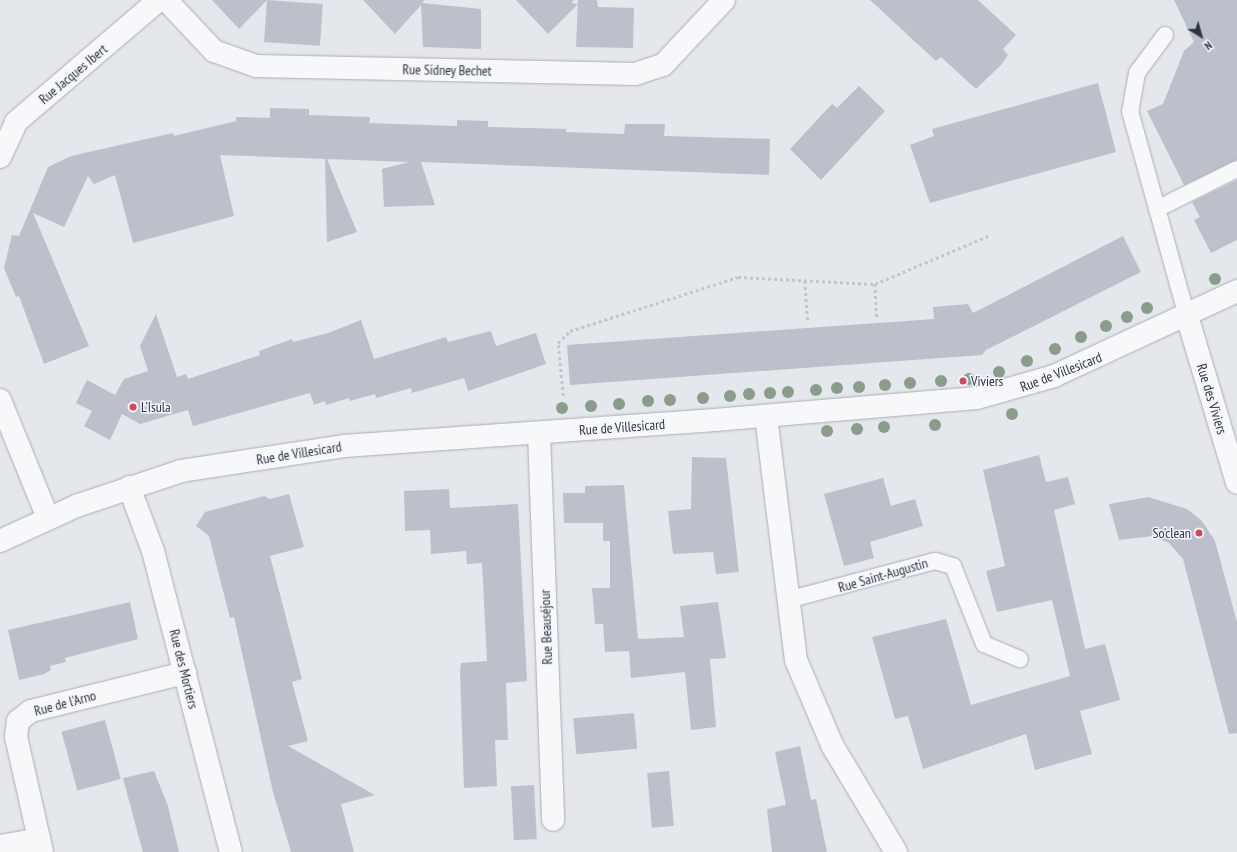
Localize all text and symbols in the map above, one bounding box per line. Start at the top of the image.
north arrow [1181,16,1221,56]
text: N [1202,38,1215,53]
street label: Rue Jacques Ibert [35,41,111,107]
street label: Rue Sidney Bechet [402,61,492,79]
street label: Rue de Villesicard [1018,349,1104,395]
street label: Rue des Viviers [1193,361,1231,437]
place label: Viviers [971,373,1003,389]
marker: Viviers [958,376,968,386]
place label: L’Isula [141,399,171,415]
marker: L’Isula [128,402,138,412]
street label: Rue de Villesicard [578,416,666,438]
street label: Rue de Villesicard [255,438,343,468]
place label: So'clean [1152,525,1191,541]
marker: So'clean [1194,528,1204,538]
street label: Rue Saint-Augustin [836,554,930,596]
street label: Rue Beauséjour [536,589,556,665]
street label: Rue des Mortiers [166,627,202,711]
street label: Rue de l'Arno [32,687,98,719]

